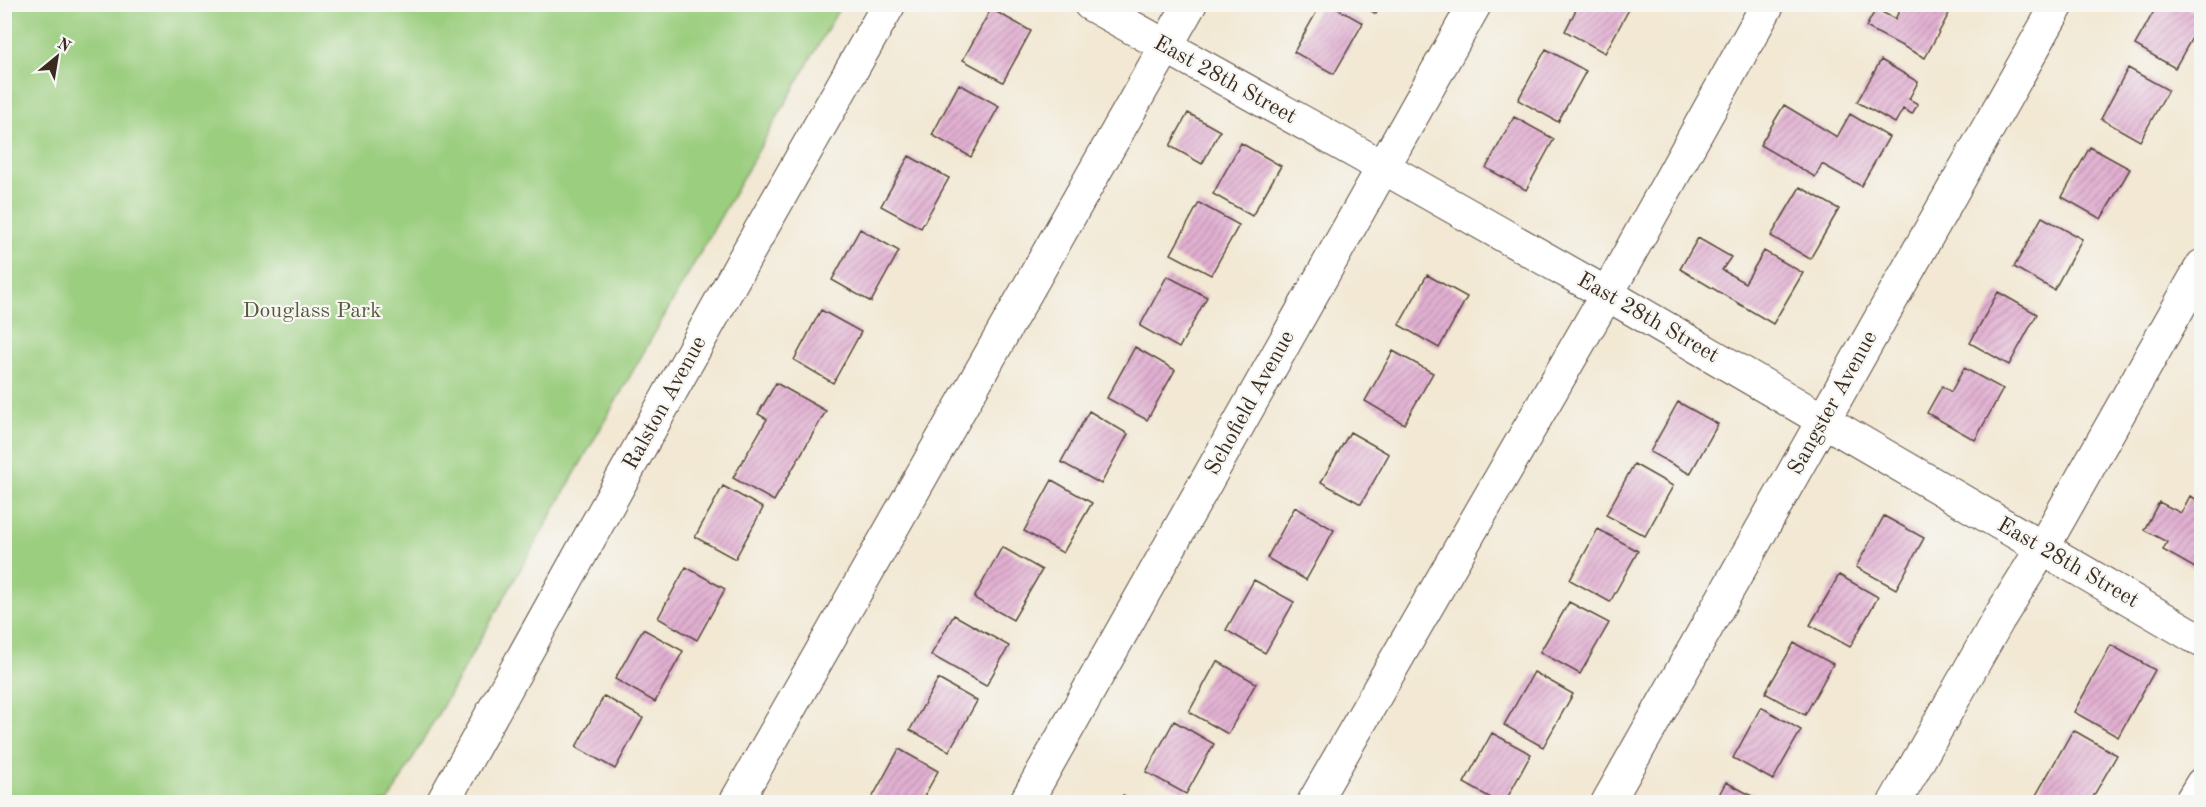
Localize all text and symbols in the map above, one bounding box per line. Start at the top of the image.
north arrow [27,27,87,87]
street label: East 28th Street [1150,32,1300,128]
text: N [54,36,73,56]
street label: East 28th Street [1574,269,1722,367]
park label: Douglass Park [242,300,382,322]
street label: Schofield Avenue [1201,327,1299,479]
street label: Sangster Avenue [1784,327,1882,479]
street label: Ralston Avenue [619,333,711,473]
street label: East 28th Street [1994,514,2142,612]

